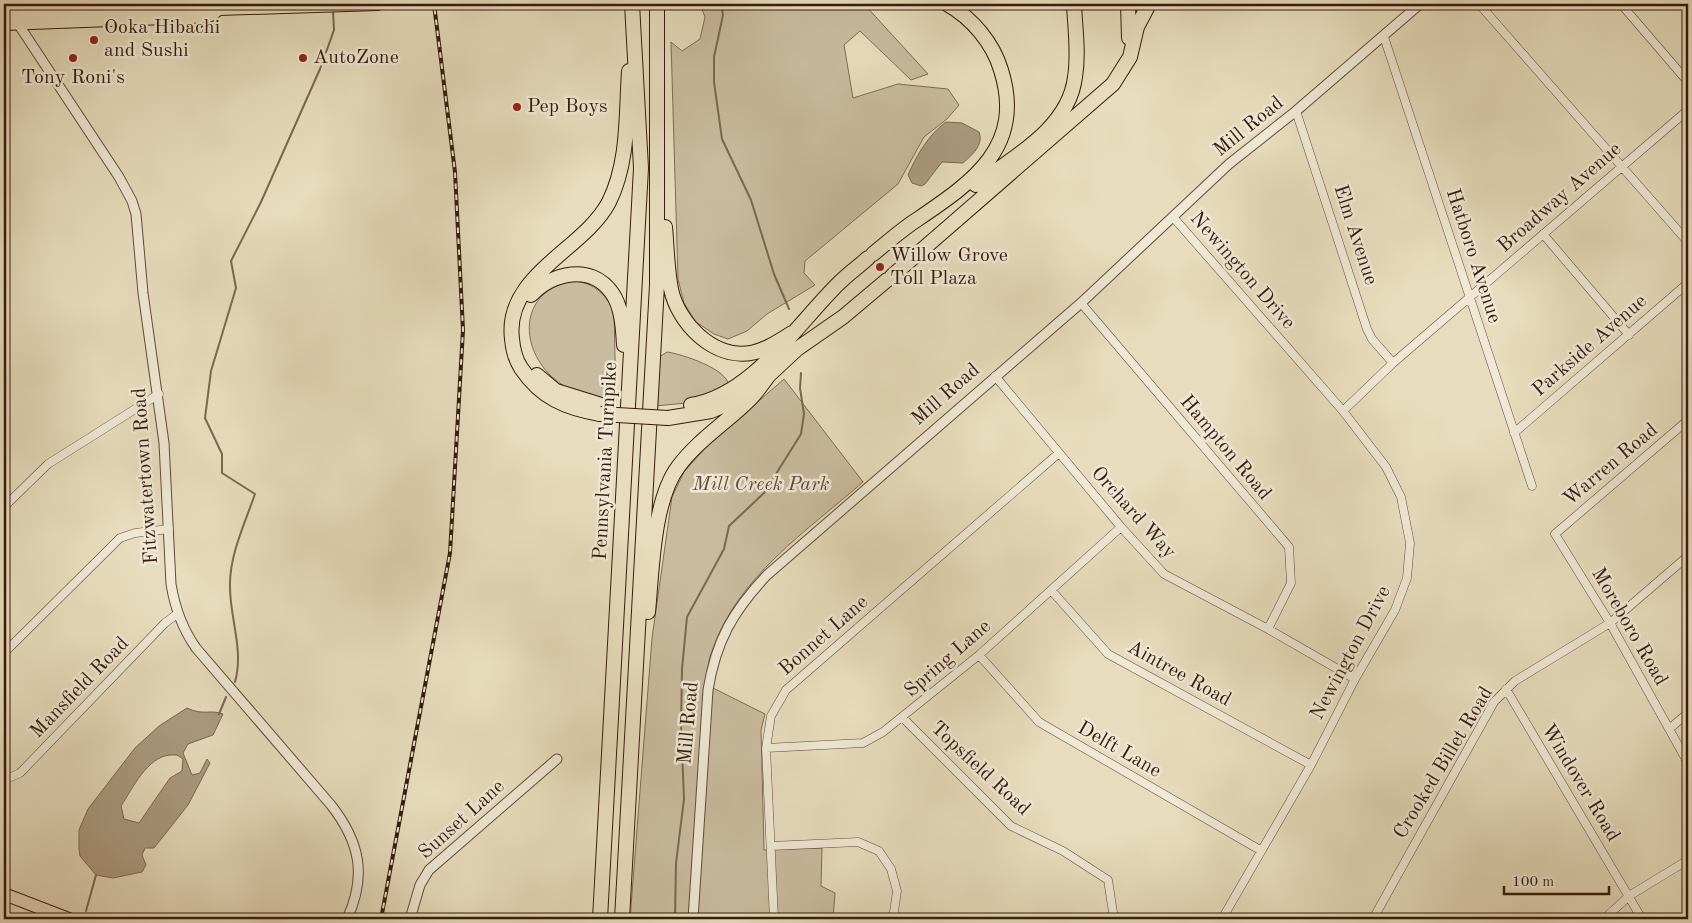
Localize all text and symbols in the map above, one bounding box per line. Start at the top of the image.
place label: Ooka Hibachi and Sushi [104,18,220,61]
marker: Ooka Hibachi and Sushi [88,34,100,46]
place label: AutoZone [313,48,399,68]
marker: Tony Roni's [67,52,79,64]
marker: AutoZone [297,52,309,64]
place label: Tony Roni's [21,68,125,88]
street label: Mill Road [1210,93,1288,161]
place label: Pep Boys [527,97,608,117]
marker: Pep Boys [511,101,523,113]
street label: Broadway Avenue [1494,139,1626,257]
street label: Elm Avenue [1329,182,1381,288]
street label: Hatboro Avenue [1442,186,1504,326]
street label: Newington Drive [1186,208,1298,334]
place label: Willow Grove Toll Plaza [890,246,1008,289]
marker: Willow Grove Toll Plaza [874,261,886,273]
street label: Parkside Avenue [1529,291,1651,401]
street label: Mill Road [908,360,984,430]
street label: Pennsylvania Turnpike [591,361,621,561]
street label: Fitzwatertown Road [130,387,162,565]
street label: Hampton Road [1176,392,1274,504]
street label: Warren Road [1560,420,1662,510]
street label: Orchard Way [1087,463,1179,563]
park label: Mill Creek Park [692,475,830,495]
street label: Moreboro Road [1587,565,1671,689]
street label: Newington Drive [1307,583,1395,723]
street label: Bonnet Lane [776,592,872,680]
street label: Spring Lane [901,616,995,702]
street label: Mansfield Road [27,634,133,742]
street label: Aintree Road [1124,637,1234,711]
street label: Mill Road [675,681,703,765]
street label: Crooked Billet Road [1391,684,1497,842]
street label: Topsfield Road [926,718,1034,820]
street label: Delft Lane [1074,718,1164,782]
street label: Windover Road [1537,721,1623,845]
street label: Sunset Lane [415,777,509,863]
scale bar [1504,863,1610,895]
text: 100 m [1512,875,1554,890]

